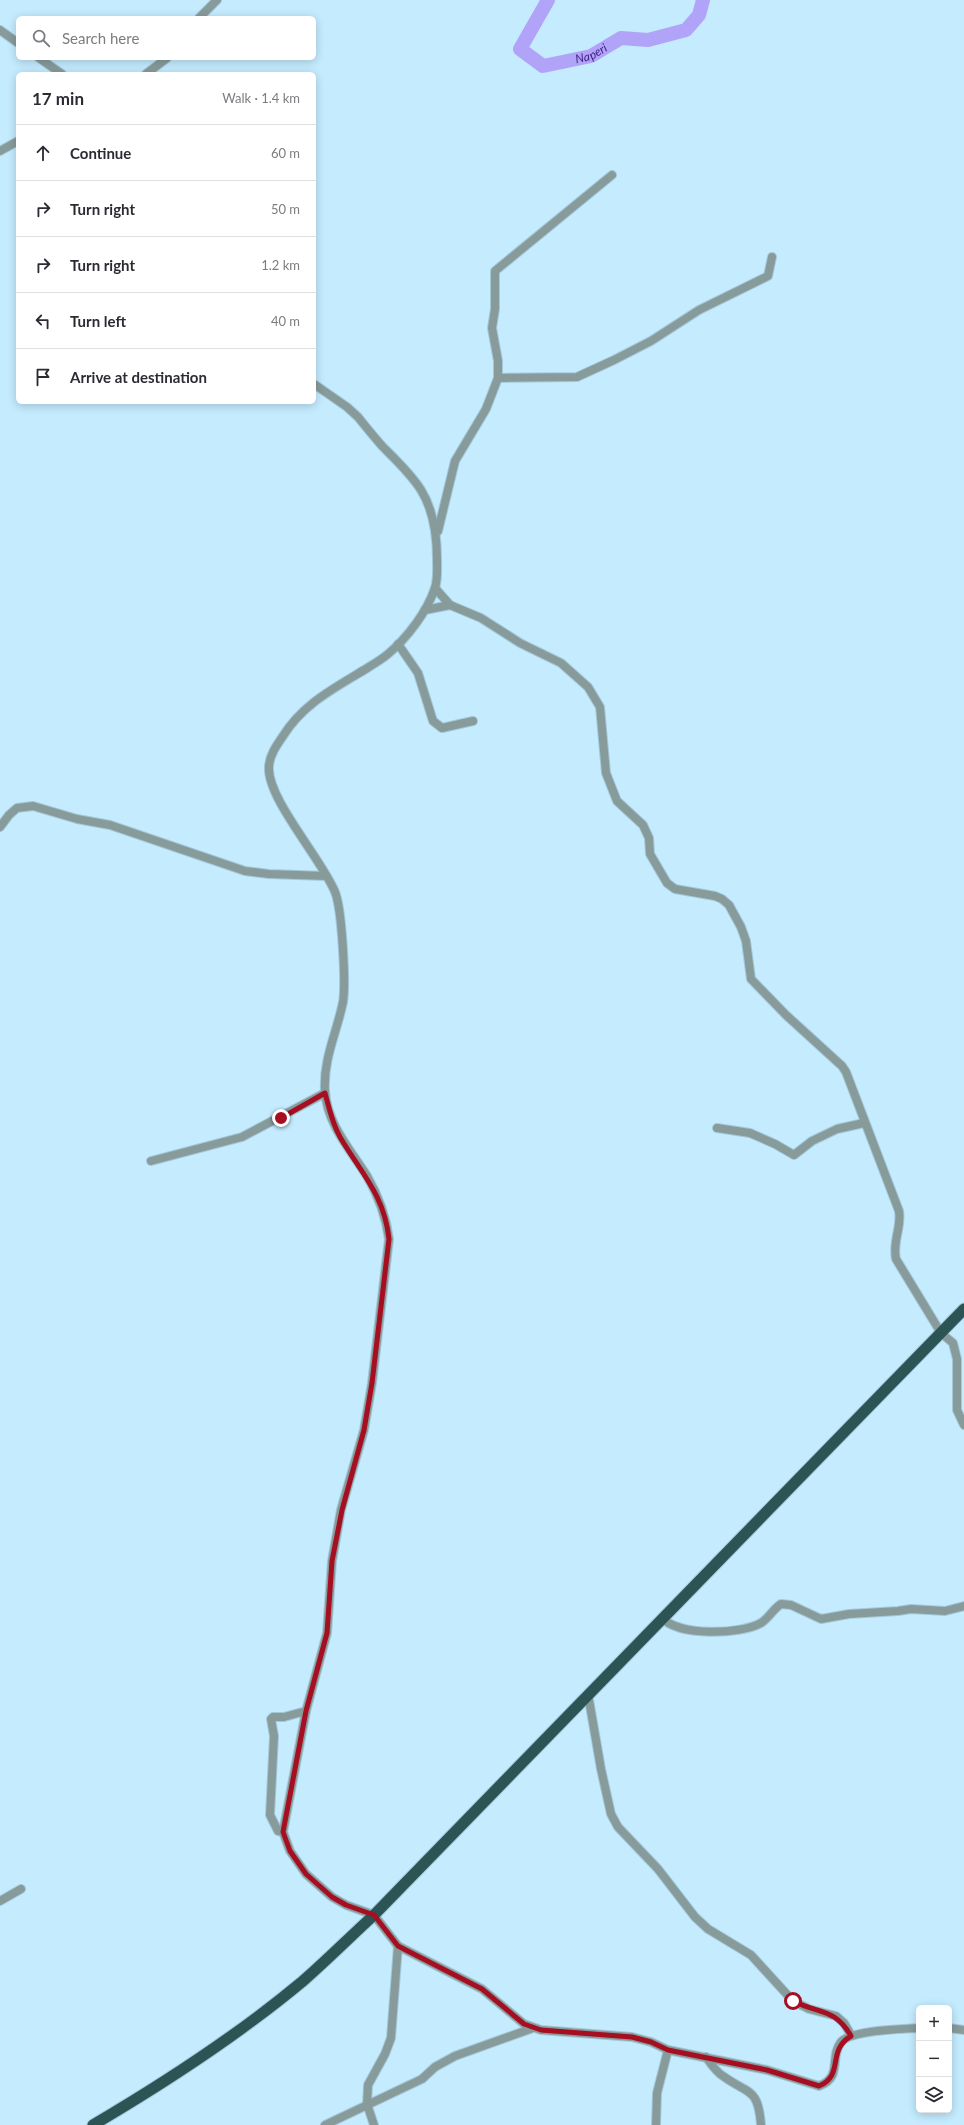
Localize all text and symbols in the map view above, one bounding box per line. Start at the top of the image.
search box [16,16,316,60]
icon: search [30,27,52,49]
text: Search here [62,29,139,47]
water label: Naperi [574,40,610,66]
text: 17 min [32,88,84,109]
text: Walk · 1.4 km [222,90,300,106]
icon: ahead [32,142,54,164]
text: Continue [70,144,131,162]
text: 60 m [271,145,300,161]
icon: right [32,198,54,220]
text: Turn right [70,200,135,218]
text: 50 m [271,201,300,217]
icon: right [32,254,54,276]
text: Turn right [70,256,135,274]
text: 1.2 km [261,257,300,273]
icon: left [32,310,54,332]
text: Turn left [70,312,126,330]
text: 40 m [271,313,300,329]
icon: arrive [32,366,54,388]
text: Arrive at destination [70,368,207,386]
route end [272,1109,290,1127]
route start [784,1992,802,2010]
map controls [916,2005,952,2113]
button: + [916,2005,952,2041]
button: − [916,2041,952,2077]
button: layers [916,2077,952,2113]

